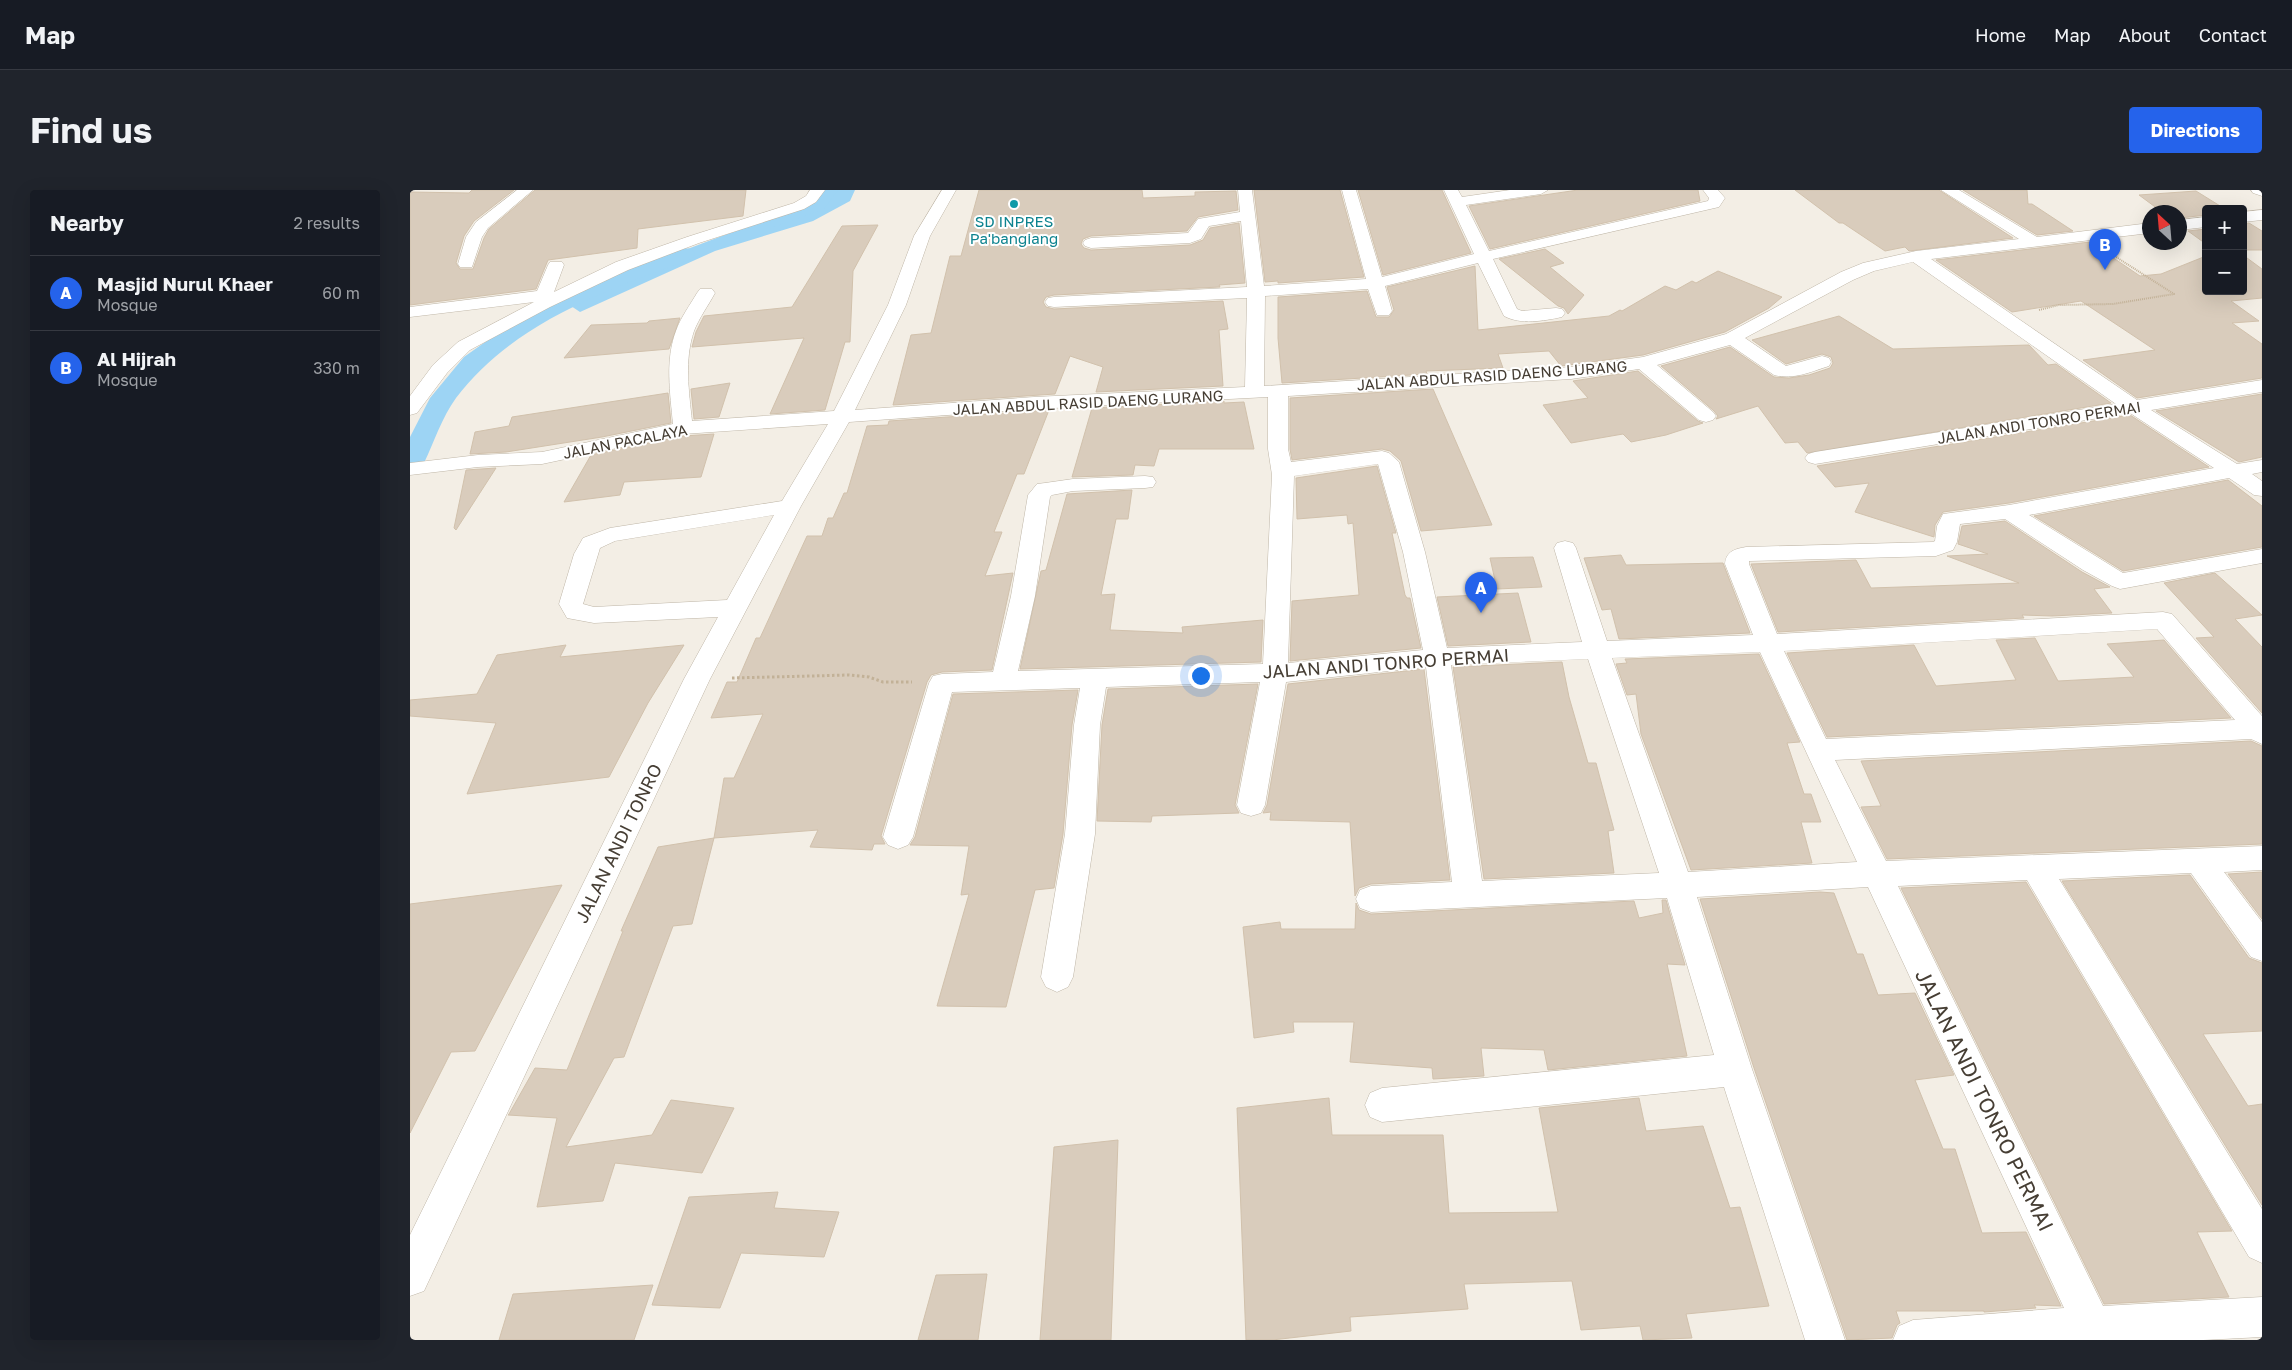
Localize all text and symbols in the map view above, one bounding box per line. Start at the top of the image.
text: Map [25,20,75,49]
text: Home [1975,24,2026,46]
text: Map [2054,24,2091,46]
text: About [2119,24,2171,46]
text: Contact [2199,24,2267,46]
button: Directions [2129,107,2262,153]
text: Find us [30,109,152,151]
marker: SD INPRES Pa'bangiang [1008,198,1020,210]
north arrow [2142,205,2187,250]
map controls [2202,205,2247,295]
button: + [2202,205,2247,250]
text: Nearby [50,210,124,236]
place label: SD INPRES Pa'bangiang [970,212,1058,247]
text: 2 results [294,213,360,233]
pin: B [2089,229,2121,270]
button: − [2202,250,2247,295]
text: Masjid Nurul Khaer [97,272,273,295]
text: A [60,283,72,303]
text: 60 m [322,283,360,303]
text: Mosque [97,295,158,315]
text: Al Hijrah [97,347,176,370]
street label: JALAN ABDUL RASID DAENG LURANG [1356,357,1628,393]
text: B [60,358,72,378]
text: 330 m [313,358,360,378]
text: Mosque [97,370,158,390]
street label: JALAN ABDUL RASID DAENG LURANG [952,386,1224,418]
street label: JALAN ANDI TONRO PERMAI [1936,397,2142,447]
street label: JALAN PACALAYA [561,420,689,462]
pin: A [1465,572,1497,613]
street label: JALAN ANDI TONRO PERMAI [1262,643,1510,683]
your location [1188,663,1214,689]
street label: JALAN ANDI TONRO [570,760,666,926]
street label: JALAN ANDI TONRO PERMAI [1910,965,2060,1235]

